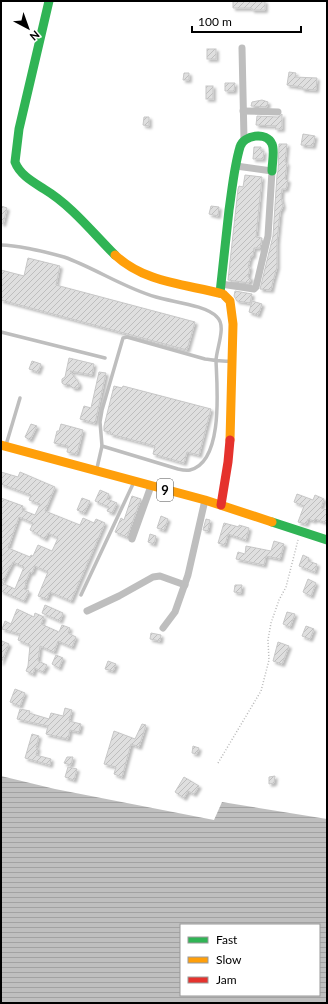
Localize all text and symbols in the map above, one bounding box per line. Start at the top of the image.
north arrow [8,8,48,48]
scale bar [192,8,301,34]
text: 100 m [198,14,232,29]
text: N [27,28,42,44]
road number: 9 [157,479,173,501]
legend [180,924,320,996]
text: Fast [216,932,238,947]
text: Slow [216,952,242,967]
text: Jam [216,972,237,987]

